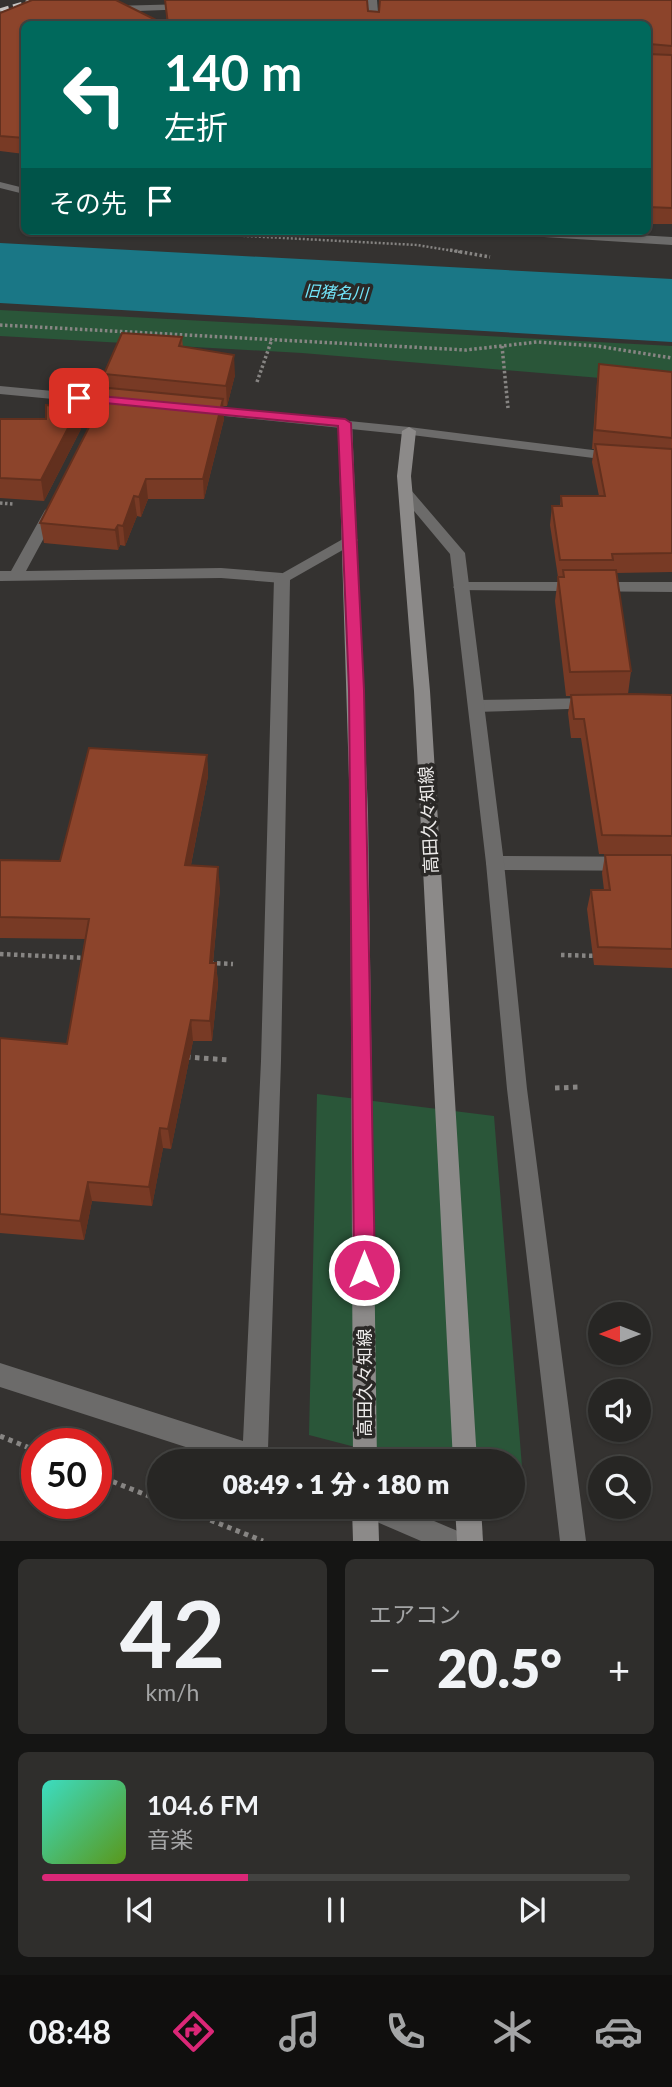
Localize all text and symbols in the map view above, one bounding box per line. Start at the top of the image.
text: 140 m [164,43,302,101]
icon: left [49,49,140,140]
text: 左折 [164,107,228,146]
icon: arrive [141,182,179,220]
text: その先 [49,187,127,219]
water label: 旧猪名川 [304,280,370,303]
pin [49,368,109,428]
icon: arrive [60,379,98,417]
street label: 高田久々知線 [414,766,442,875]
position arrow [327,1233,401,1307]
north arrow [588,1302,651,1365]
map controls [588,1302,651,1519]
street label: 高田久々知線 [353,1329,375,1437]
button: sound [588,1379,651,1442]
speed limit sign: 50 [21,1428,112,1519]
button: search [588,1456,651,1519]
text: 08:49 · 1 分 · 180 m [223,1468,449,1500]
text: 42 [120,1578,225,1687]
text: エアコン [369,1600,461,1628]
text: 20.5° [437,1637,562,1699]
text: − [369,1646,391,1692]
text: + [608,1646,630,1692]
text: km/h [146,1678,199,1706]
text: 104.6 FM [147,1789,259,1821]
text: 音楽 [147,1825,193,1853]
icon: previous [121,1891,159,1929]
icon: pause [317,1891,355,1929]
icon: next [513,1891,551,1929]
icon: directions [169,2007,218,2056]
icon: music [275,2007,324,2056]
icon: phone [381,2007,430,2056]
icon: climate [488,2007,537,2056]
icon: car [594,2007,643,2056]
text: 08:48 [29,2012,111,2051]

